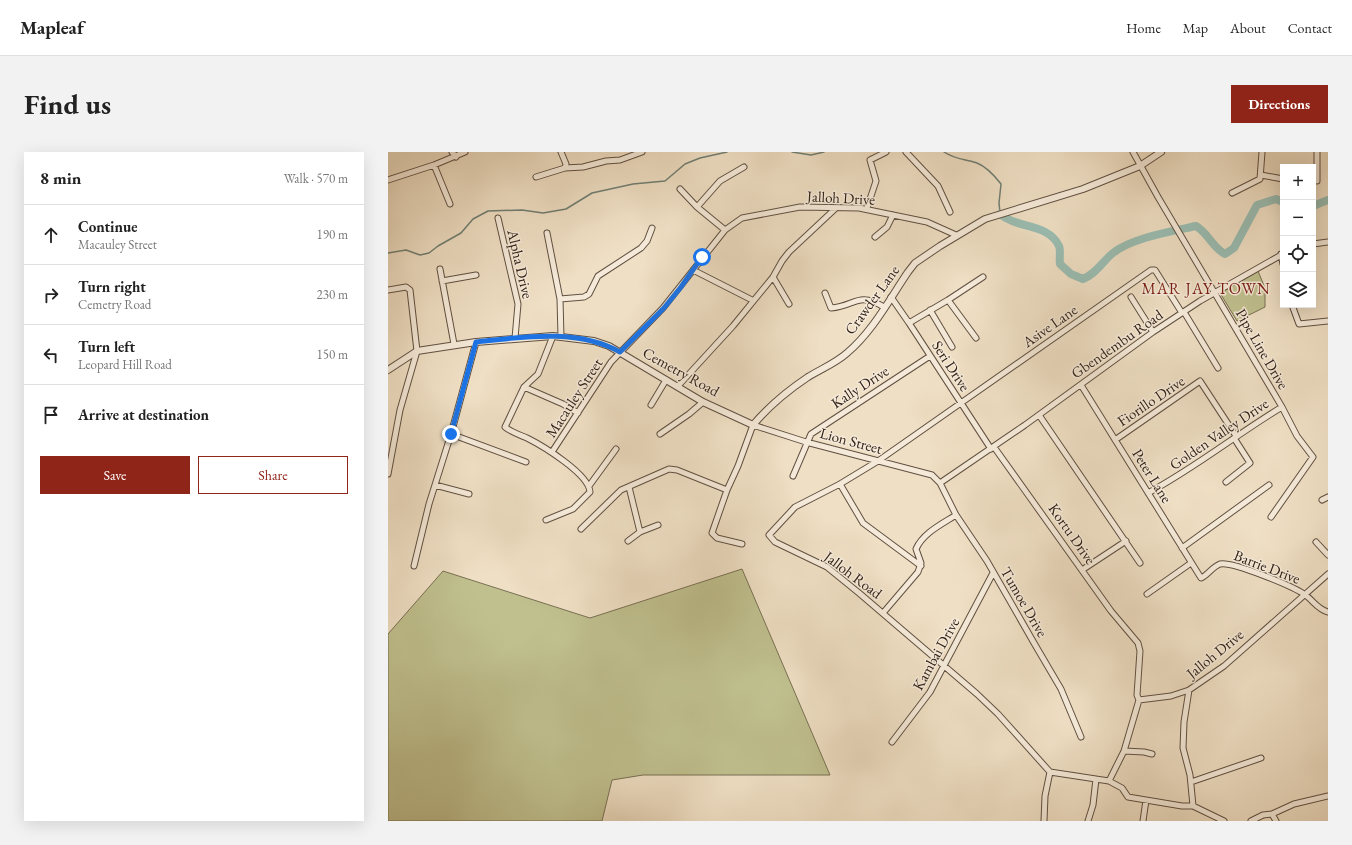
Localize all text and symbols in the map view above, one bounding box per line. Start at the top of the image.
text: Mapleaf [20,15,84,40]
text: Home [1126,19,1161,37]
text: Map [1183,19,1208,37]
text: About [1230,19,1266,37]
text: Contact [1288,19,1332,37]
button: Directions [1231,85,1328,123]
text: Find us [24,86,111,122]
map controls [1280,164,1316,308]
button: + [1280,164,1316,200]
text: 8 min [40,167,81,189]
text: Walk · 570 m [284,170,348,187]
street label: Jalloh Drive [804,186,876,209]
button: − [1280,200,1316,236]
text: Continue [78,217,138,236]
icon: ahead [40,224,62,246]
text: 190 m [317,226,348,243]
street label: Alpha Drive [503,227,538,300]
text: Macauley Street [78,236,157,253]
button: locate [1280,236,1316,272]
route start [693,248,711,266]
street label: Crawder Lane [840,261,903,338]
button: layers [1280,272,1316,308]
text: Turn right [78,277,146,296]
district label: MAR JAY TOWN [1141,278,1271,299]
icon: right [40,284,62,306]
text: 230 m [317,286,348,303]
text: Cemetry Road [78,296,151,313]
street label: Asive Lane [1018,300,1081,352]
street label: Gbendembu Road [1067,305,1167,382]
street label: Pipe Line Drive [1232,305,1293,393]
text: Turn left [78,337,135,356]
street label: Seri Drive [928,337,975,395]
street label: Cemetry Road [640,343,723,401]
icon: left [40,344,62,366]
text: 150 m [317,346,348,363]
street label: Macauley Street [541,354,606,441]
text: Leopard Hill Road [78,356,172,373]
street label: Kally Drive [827,361,892,412]
street label: Fiorillo Drive [1113,371,1188,430]
street label: Golden Valley Drive [1166,393,1272,474]
icon: arrive [40,404,62,426]
text: Arrive at destination [78,405,209,424]
street label: Lion Street [818,423,885,458]
route end [442,425,460,443]
street label: Peter Lane [1128,445,1177,507]
button: Save [40,456,190,494]
button: Share [198,456,348,494]
street label: Kortu Drive [1044,499,1100,568]
street label: Jalloh Road [819,545,886,603]
street label: Barrie Drive [1231,545,1303,588]
street label: Tumoe Drive [997,563,1052,640]
street label: Kambai Drive [908,614,963,693]
street label: Jalloh Drive [1181,625,1247,684]

